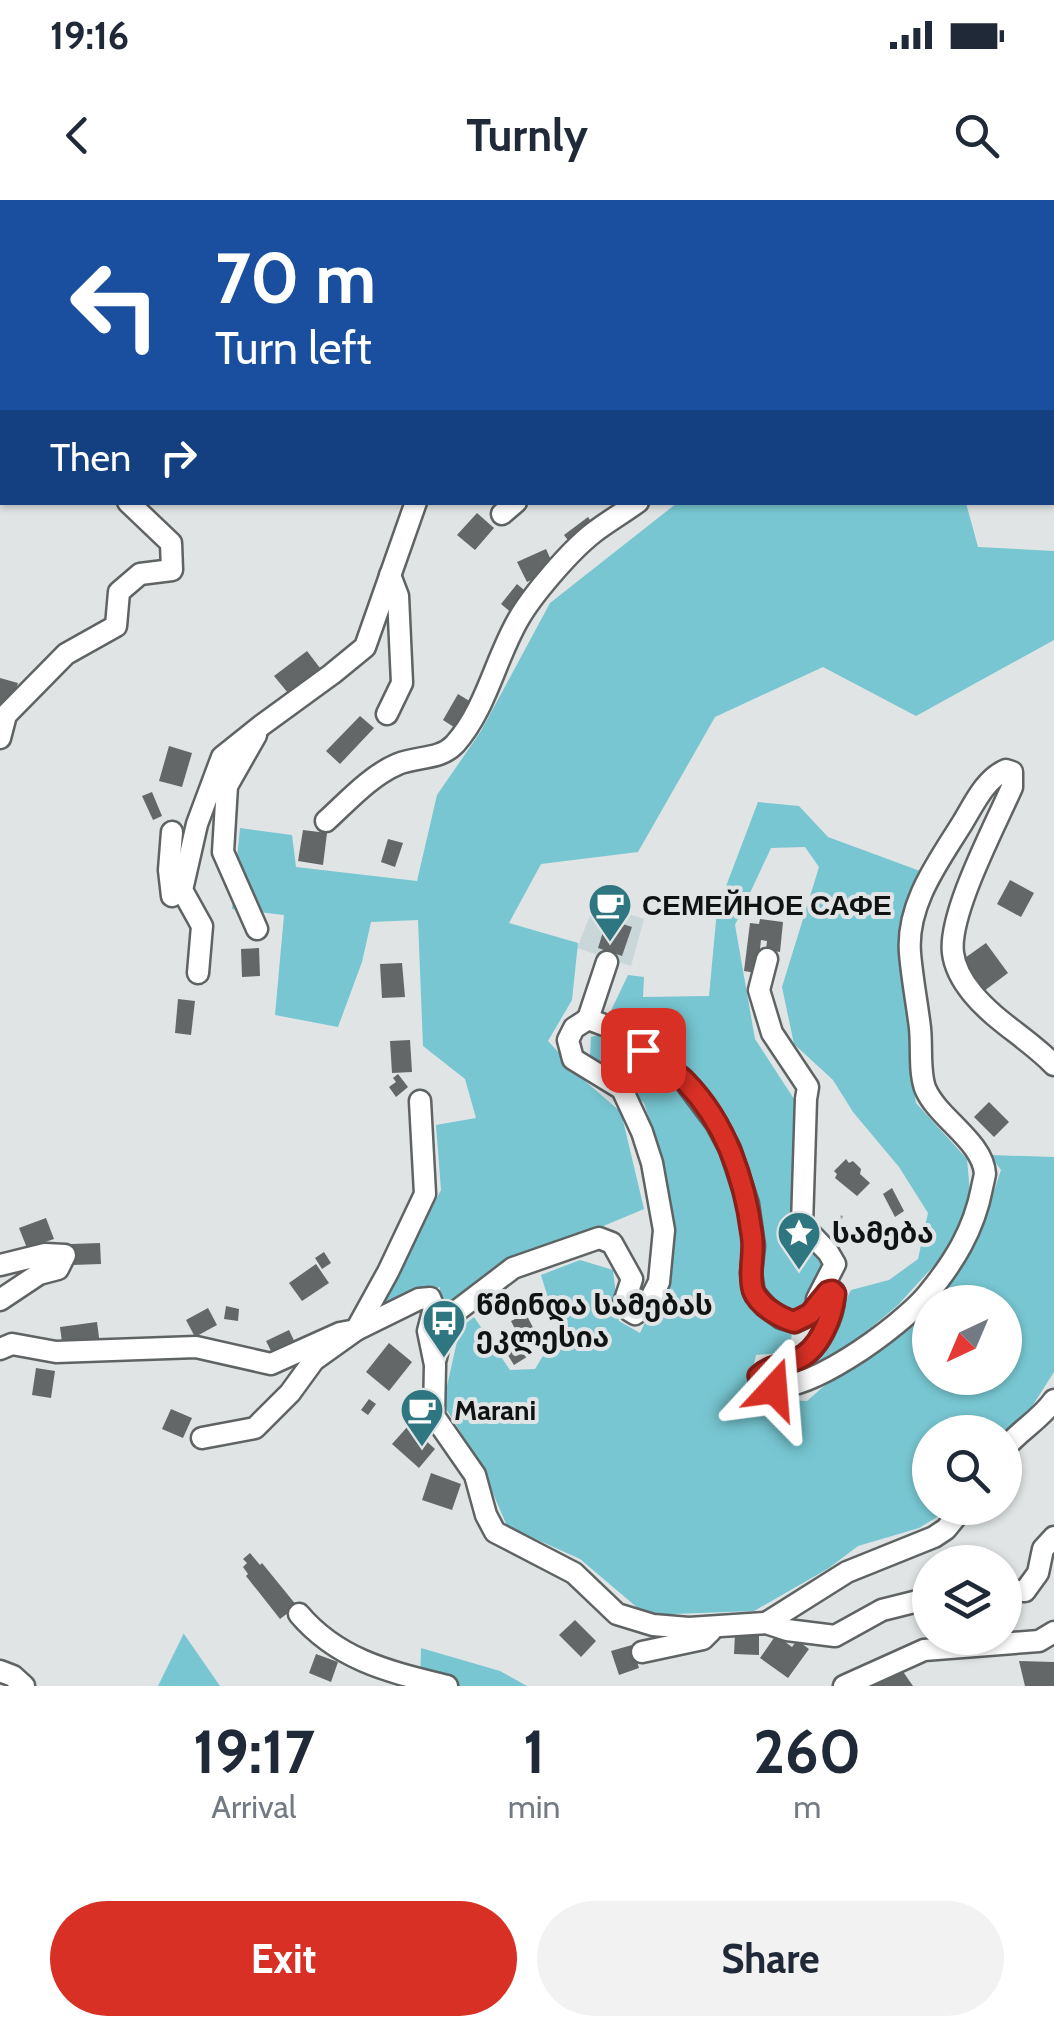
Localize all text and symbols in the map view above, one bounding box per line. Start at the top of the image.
text: 19:16 [50,12,129,59]
icon: back [50,108,105,163]
text: Turnly [466,108,588,162]
icon: search [949,108,1004,163]
text: 70 m [215,235,376,321]
icon: left [50,240,180,370]
text: Turn left [215,321,372,375]
icon: right [151,430,206,485]
text: Then [50,434,131,481]
cafe icon: СЕМЕЙНОЕ САФЕ [587,882,633,943]
place label: СЕМЕЙНОЕ САФЕ [642,888,892,922]
pin [601,1008,686,1093]
icon: arrive [616,1023,671,1078]
place icon: სამება [776,1210,822,1271]
place label: სამება [832,1216,934,1250]
north arrow [912,1285,1022,1395]
map controls [912,1285,1022,1655]
place label: წმინდა სამებას ეკლესია [476,1288,713,1355]
bus stop icon: წმინდა სამებას ეკლესია [421,1298,467,1359]
position arrow [722,1337,826,1441]
cafe icon: Marani [399,1387,445,1448]
place label: Marani [454,1393,536,1427]
button: search [912,1415,1022,1525]
button: layers [912,1545,1022,1655]
text: 19:17 [193,1715,315,1788]
text: 1 [523,1715,545,1788]
text: 260 [753,1715,861,1788]
text: Arrival [211,1787,296,1826]
text: min [508,1787,560,1826]
text: m [793,1787,821,1826]
button: Exit [50,1901,517,2016]
button: Share [537,1901,1004,2016]

